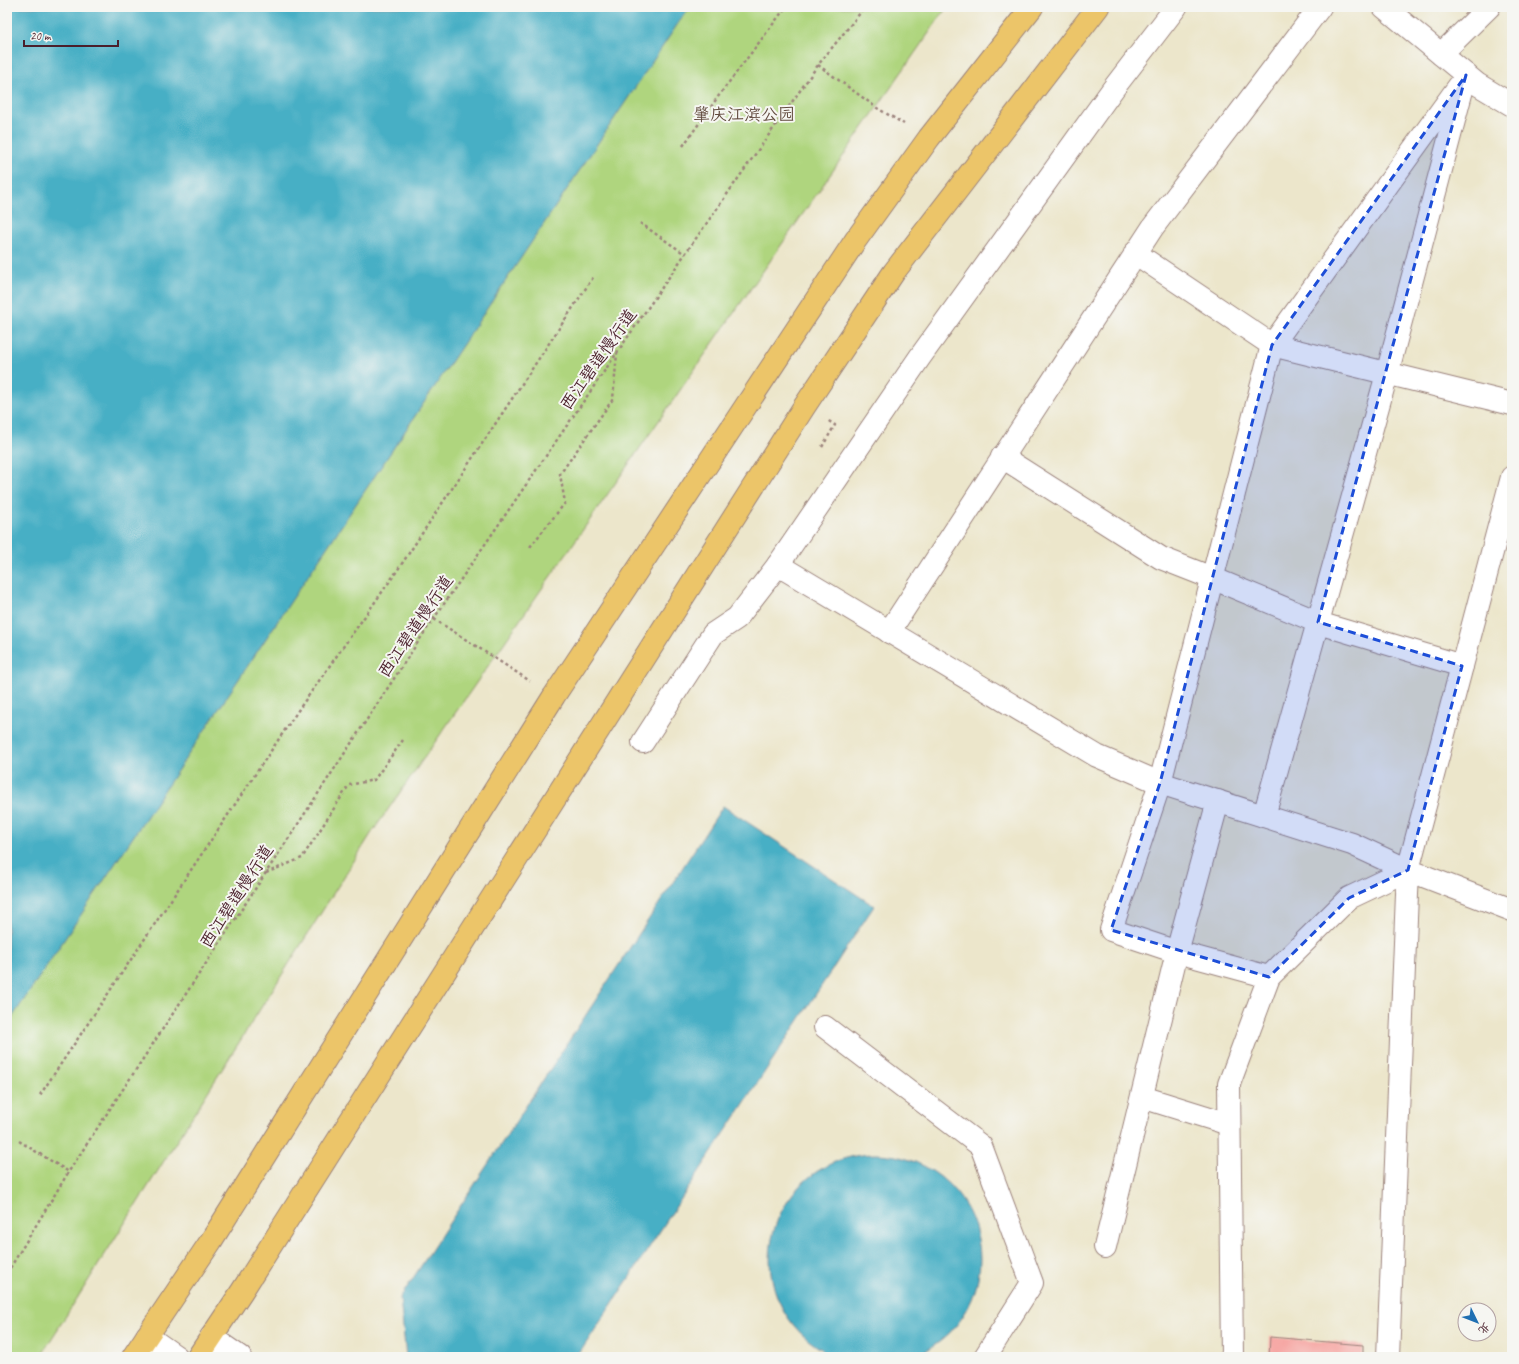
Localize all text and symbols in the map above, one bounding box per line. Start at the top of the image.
scale bar [24,22,118,48]
text: 20 m [30,28,52,44]
park label: 肇庆江滨公园 [693,104,795,125]
street label: 西江碧道慢行道 [556,305,641,414]
street label: 西江碧道慢行道 [373,571,457,681]
street label: 西江碧道慢行道 [195,841,278,952]
north arrow [1457,1302,1497,1342]
text: 北 [1475,1320,1493,1338]

